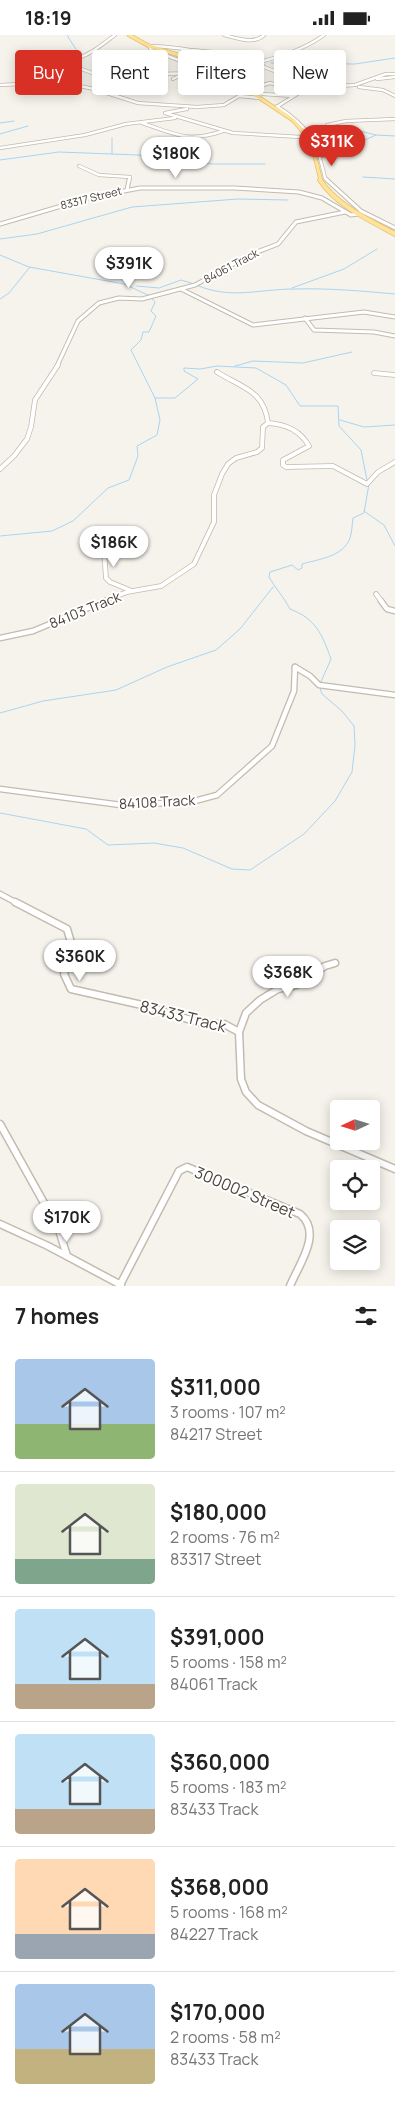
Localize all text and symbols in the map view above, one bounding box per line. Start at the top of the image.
text: 18:19 [25,5,72,31]
chip: Buy [15,50,82,95]
chip: Rent [92,50,168,95]
chip: Filters [178,50,264,95]
chip: New [274,50,346,95]
pin: $311K [297,125,367,167]
text: $311K [310,130,354,152]
pin: $180K [141,137,211,179]
text: $180K [152,142,200,164]
street label: 83317 Street [59,183,123,212]
street label: 84061 Track [201,245,261,286]
pin: $391K [94,247,164,289]
text: $391K [106,252,152,274]
pin: $186K [79,525,149,568]
text: $186K [90,531,138,553]
street label: 84103 Track [46,586,124,633]
street label: 84108 Track [118,790,197,813]
pin: $360K [45,939,115,982]
text: $360K [55,945,105,967]
pin: $368K [253,955,323,998]
text: $368K [263,961,313,983]
street label: 83433 Track [137,995,230,1038]
north arrow [330,1100,380,1150]
map controls [330,1100,380,1270]
button: locate [330,1160,380,1210]
street label: 300002 Street [191,1161,299,1223]
pin: $170K [32,1201,102,1243]
text: $170K [44,1206,90,1228]
button: layers [330,1220,380,1270]
text: 7 homes [15,1302,99,1330]
icon: filters [352,1302,380,1330]
text: $311,000 [170,1373,261,1401]
icon: home [55,1379,115,1439]
text: 3 rooms · 107 m² [170,1401,286,1423]
text: 84217 Street [170,1423,262,1445]
text: $180,000 [170,1498,267,1526]
icon: home [55,1504,115,1564]
text: 2 rooms · 76 m² [170,1526,280,1548]
text: 83317 Street [170,1548,261,1570]
text: $391,000 [170,1623,265,1651]
icon: home [55,1629,115,1689]
text: 5 rooms · 158 m² [170,1651,287,1673]
text: 84061 Track [170,1673,257,1695]
text: $360,000 [170,1748,270,1776]
icon: home [55,1754,115,1814]
text: 5 rooms · 183 m² [170,1776,287,1798]
text: 83433 Track [170,1798,258,1820]
text: $368,000 [170,1873,269,1901]
icon: home [55,1879,115,1939]
text: 5 rooms · 168 m² [170,1901,288,1923]
text: 84227 Track [170,1923,258,1945]
text: $170,000 [170,1998,265,2026]
icon: home [55,2004,115,2064]
text: 2 rooms · 58 m² [170,2026,281,2048]
text: 83433 Track [170,2048,258,2070]

